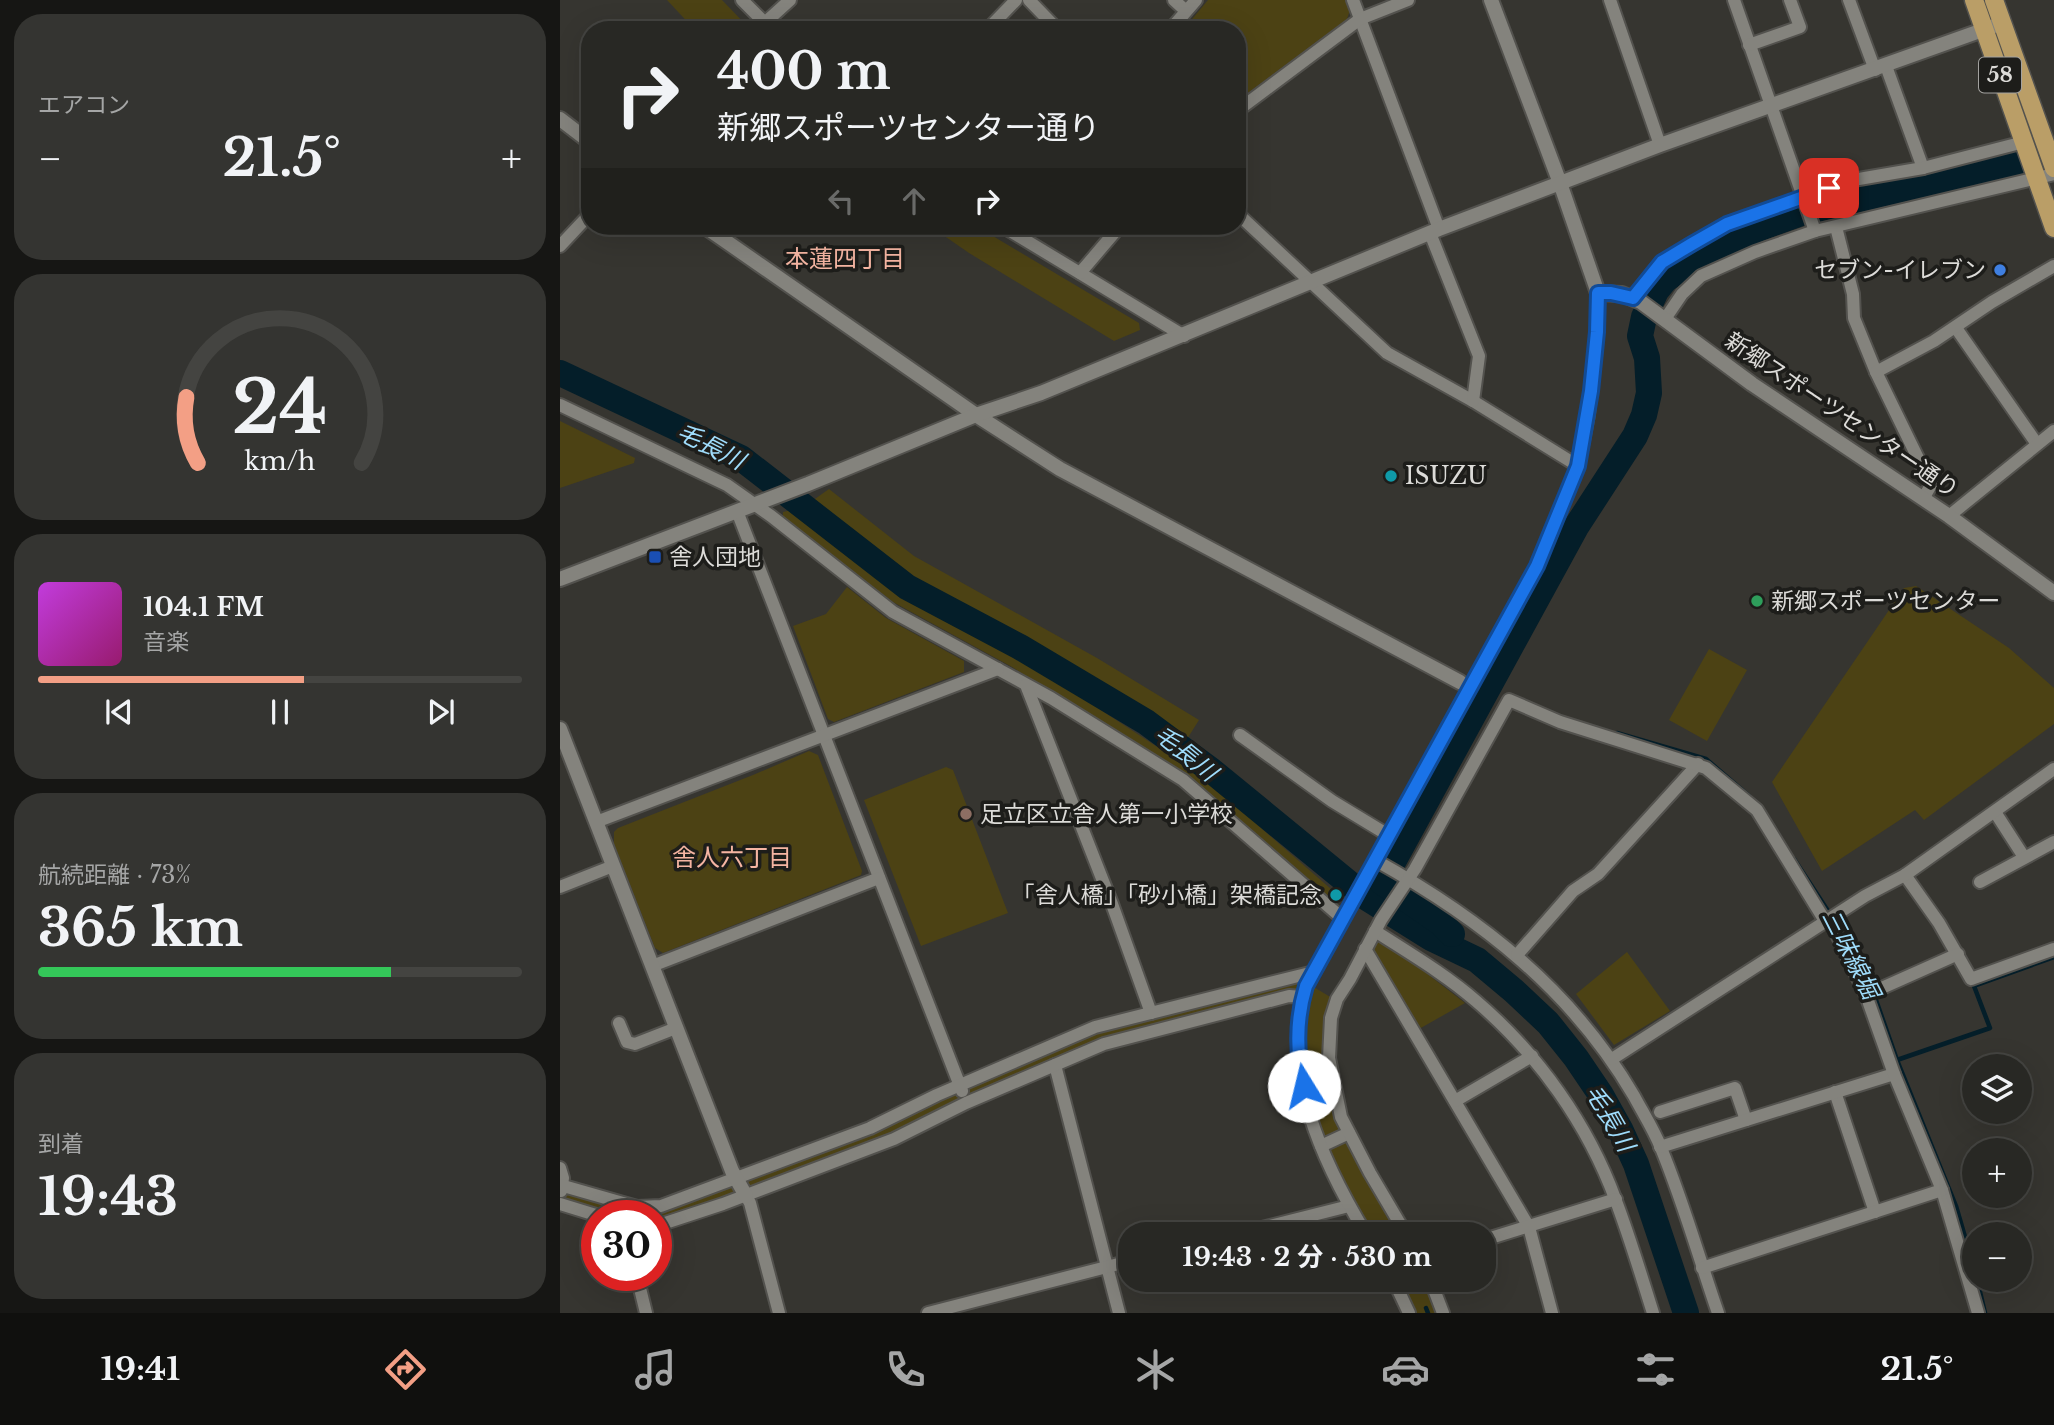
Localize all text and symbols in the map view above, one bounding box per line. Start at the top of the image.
text: 400 m [717,41,891,102]
icon: right [602,49,693,140]
road number: 58 [1979,57,2021,92]
text: エアコン [38,91,130,119]
text: 新郷スポーツセンター通り [717,108,1100,148]
text: 21.5° [222,126,341,190]
text: − [38,135,62,182]
text: + [501,135,522,182]
pin [1799,158,1859,218]
icon: arrive [1810,169,1848,207]
icon: left [822,182,860,220]
icon: ahead [895,182,933,220]
icon: right [968,182,1006,220]
district label: 本蓮四丁目 [785,244,905,273]
place label: セブン-イレブン [1814,256,1986,284]
marker: セブン-イレブン [1992,262,2008,278]
street label: 新郷スポーツセンター通り [1720,326,1964,504]
text: 24 [232,362,328,453]
water label: 毛長川 [672,417,752,477]
text: km/h [245,445,315,476]
place label: ISUZU [1405,462,1487,490]
marker: ISUZU [1383,468,1399,484]
place label: 舎人団地 [669,543,761,571]
marker: 舎人団地 [647,549,663,565]
place label: 新郷スポーツセンター [1771,587,2001,615]
text: 104.1 FM [143,591,264,623]
marker: 新郷スポーツセンター [1749,593,1765,609]
text: 音楽 [143,628,189,656]
icon: previous [100,693,138,731]
icon: pause [261,693,299,731]
icon: next [422,693,460,731]
water label: 毛長川 [1149,719,1225,789]
place label: 足立区立舎人第一小学校 [980,800,1233,828]
marker: 足立区立舎人第一小学校 [958,806,974,822]
district label: 舎人六丁目 [672,843,792,872]
text: 航続距離 · 73% [38,861,191,889]
place label: 「舎人橋」「砂小橋」架橋記念 [1012,881,1322,909]
marker: 「舎人橋」「砂小橋」架橋記念 [1328,887,1344,903]
text: 365 km [38,896,243,960]
water label: 三味線堀 [1816,905,1888,1007]
position arrow [1267,1049,1341,1123]
map controls [1962,1054,2032,1292]
button: layers [1962,1054,2032,1124]
water label: 毛長川 [1579,1080,1642,1159]
text: 到着 [38,1130,84,1158]
button: + [1962,1138,2032,1208]
text: 19:43 [38,1165,178,1229]
speed limit sign: 30 [581,1200,672,1291]
button: − [1962,1222,2032,1292]
text: 19:43 · 2 分 · 530 m [1182,1241,1432,1273]
icon: directions [381,1345,430,1394]
icon: music [631,1345,680,1394]
icon: phone [881,1345,930,1394]
icon: climate [1131,1345,1180,1394]
icon: car [1381,1345,1430,1394]
icon: filters [1631,1345,1680,1394]
text: 19:41 [100,1349,180,1389]
text: 21.5° [1881,1349,1953,1389]

